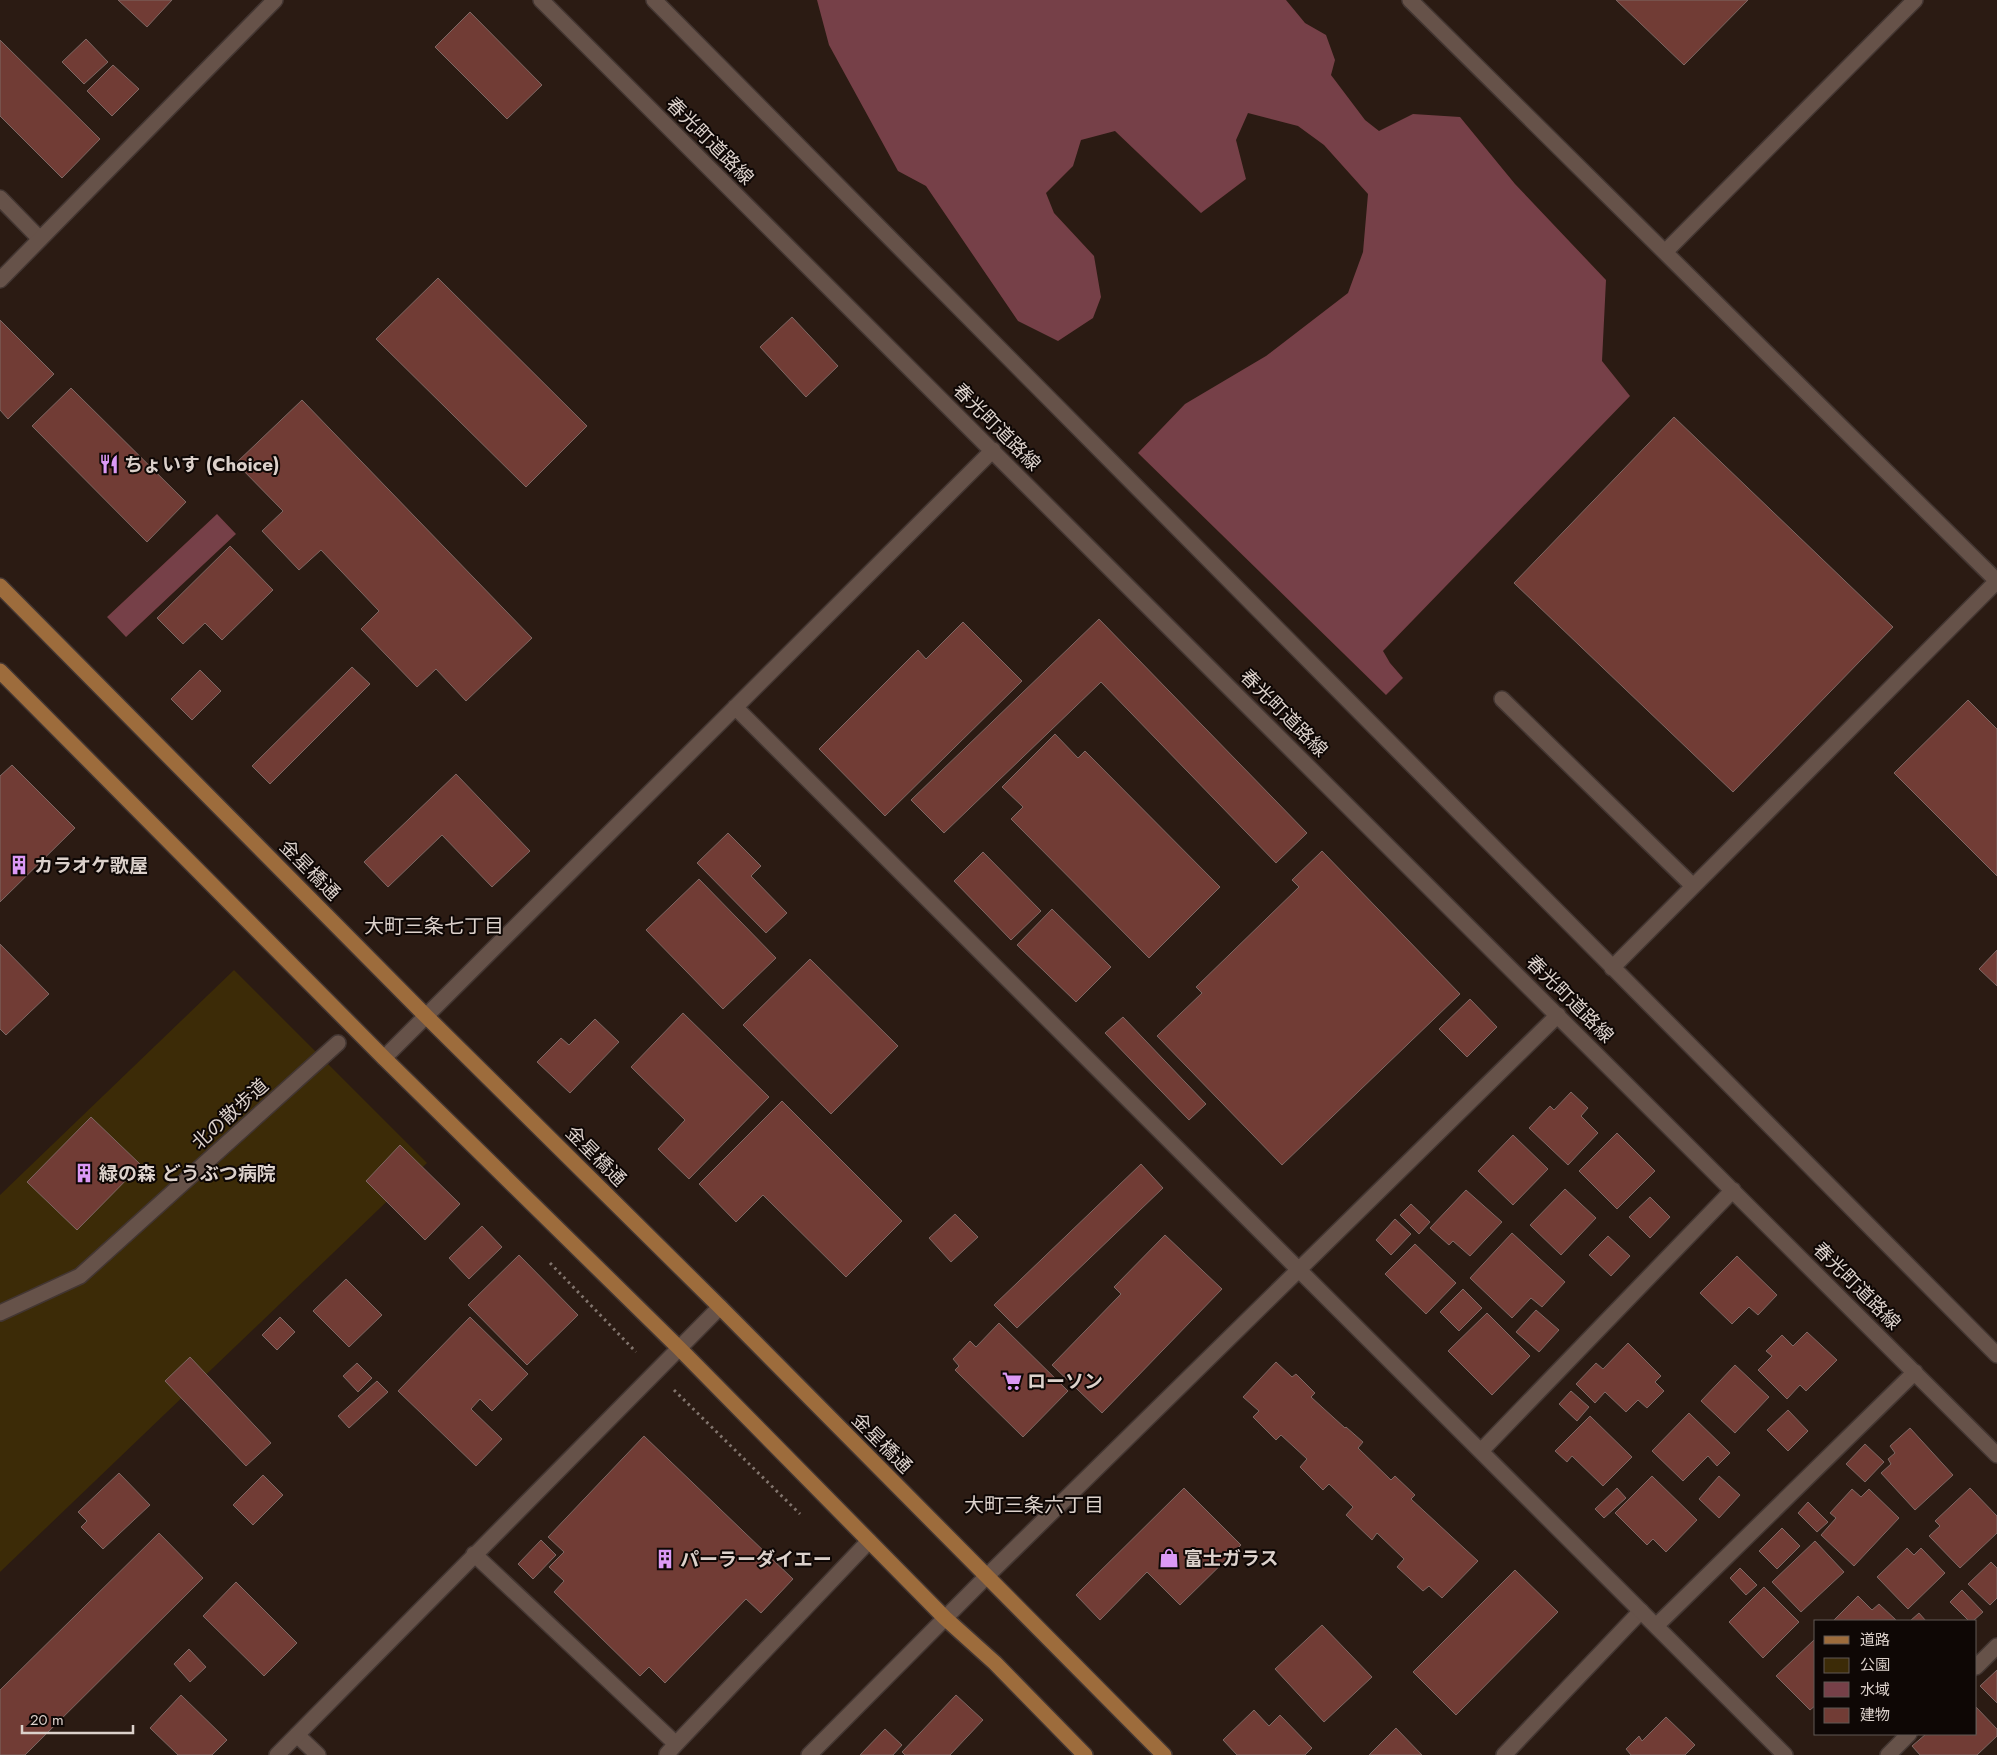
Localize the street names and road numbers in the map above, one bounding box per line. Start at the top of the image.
street label: 春光町道路線 [660,91,760,191]
street label: 春光町道路線 [947,377,1047,477]
street label: 春光町道路線 [1234,663,1334,763]
street label: 金星橋通 [274,834,346,906]
street label: 春光町道路線 [1520,949,1620,1049]
street label: 北の散歩道 [186,1072,274,1156]
street label: 金星橋通 [560,1120,632,1192]
street label: 春光町道路線 [1807,1236,1907,1336]
street label: 金星橋通 [846,1407,918,1479]

